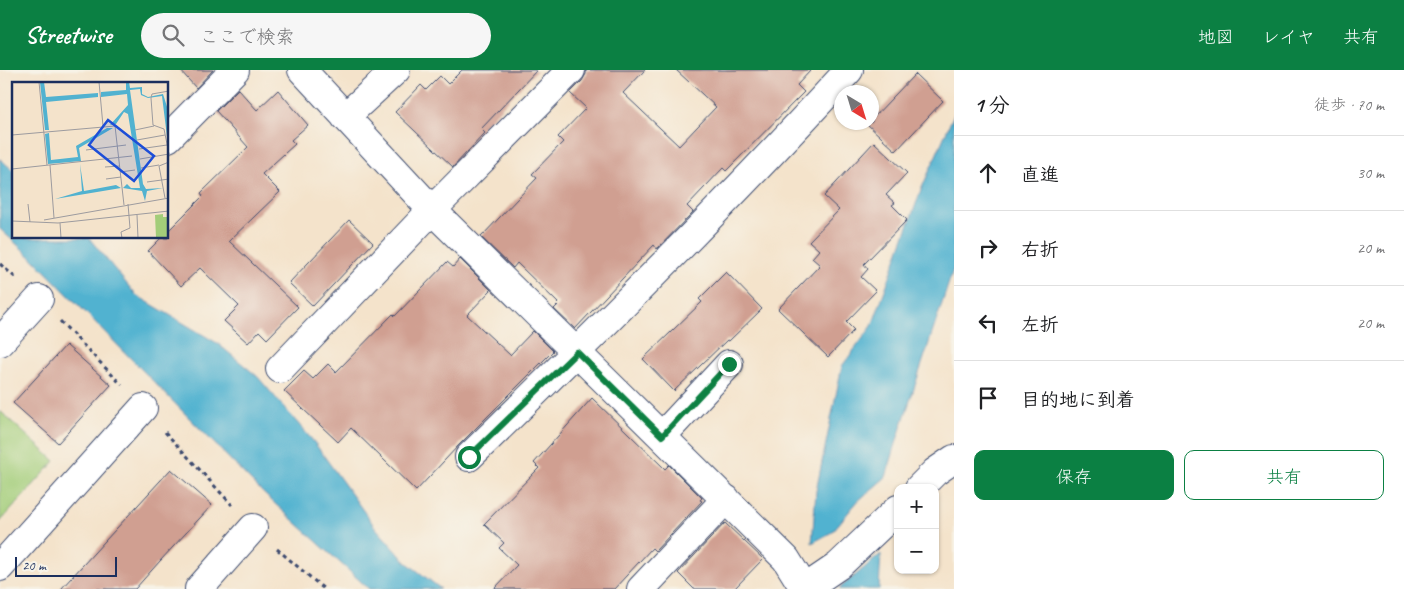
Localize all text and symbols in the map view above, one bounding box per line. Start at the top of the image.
search box [141,13,491,58]
text: Streetwise [25,20,111,50]
icon: search [159,21,187,49]
text: ここで検索 [199,25,294,49]
text: 地図 [1198,26,1234,48]
text: レイヤ [1262,26,1315,48]
text: 共有 [1343,26,1379,48]
inset map [12,82,169,239]
north arrow [834,85,879,130]
text: 1 分 [974,92,1010,118]
text: 徒歩 · 70 m [1314,95,1384,115]
icon: ahead [974,159,1002,187]
text: 直進 [1021,163,1059,187]
text: 30 m [1357,163,1384,183]
icon: right [974,234,1002,262]
text: 右折 [1021,238,1059,262]
text: 20 m [1357,238,1384,258]
icon: left [974,309,1002,337]
text: 左折 [1021,313,1059,337]
text: 20 m [1357,313,1384,333]
route end [718,353,741,376]
icon: arrive [974,384,1002,412]
text: 目的地に到着 [1021,388,1135,412]
route start [458,446,481,469]
button: 保存 [974,450,1174,500]
button: 共有 [1184,450,1384,500]
map controls [894,484,939,574]
button: + [894,484,939,529]
button: − [894,529,939,574]
scale bar [15,554,118,577]
text: 20 m [22,557,46,574]

